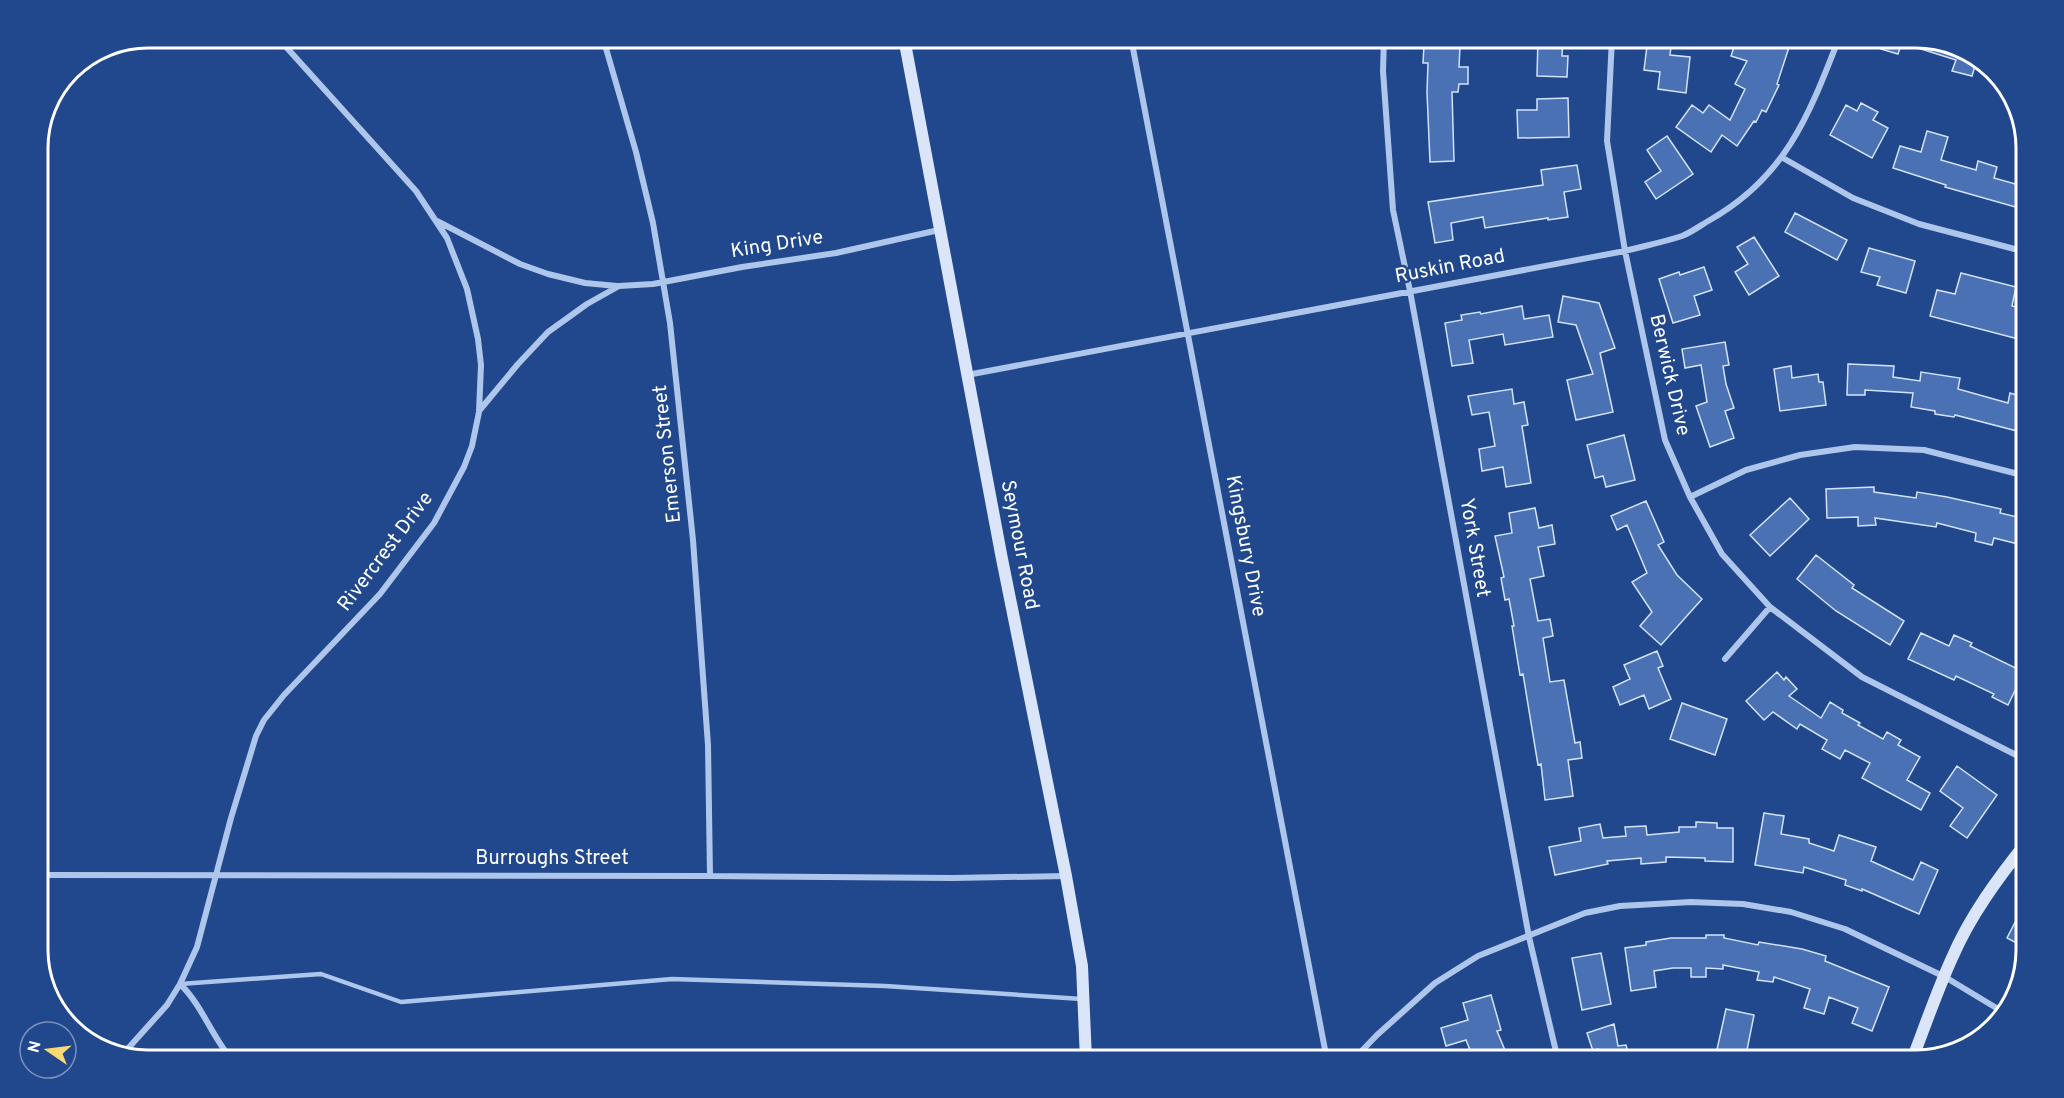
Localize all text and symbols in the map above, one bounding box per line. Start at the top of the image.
street label: King Drive [729,225,825,265]
street label: Ruskin Road [1393,244,1507,290]
street label: Berwick Drive [1642,312,1696,438]
street label: Emerson Street [648,384,688,524]
street label: Kingsbury Drive [1219,473,1271,619]
street label: Seymour Road [994,478,1044,612]
street label: Rivercrest Drive [332,487,440,617]
street label: York Street [1453,496,1495,600]
street label: Burroughs Street [475,846,629,872]
north arrow [18,1020,78,1080]
text: N [24,1039,46,1055]

